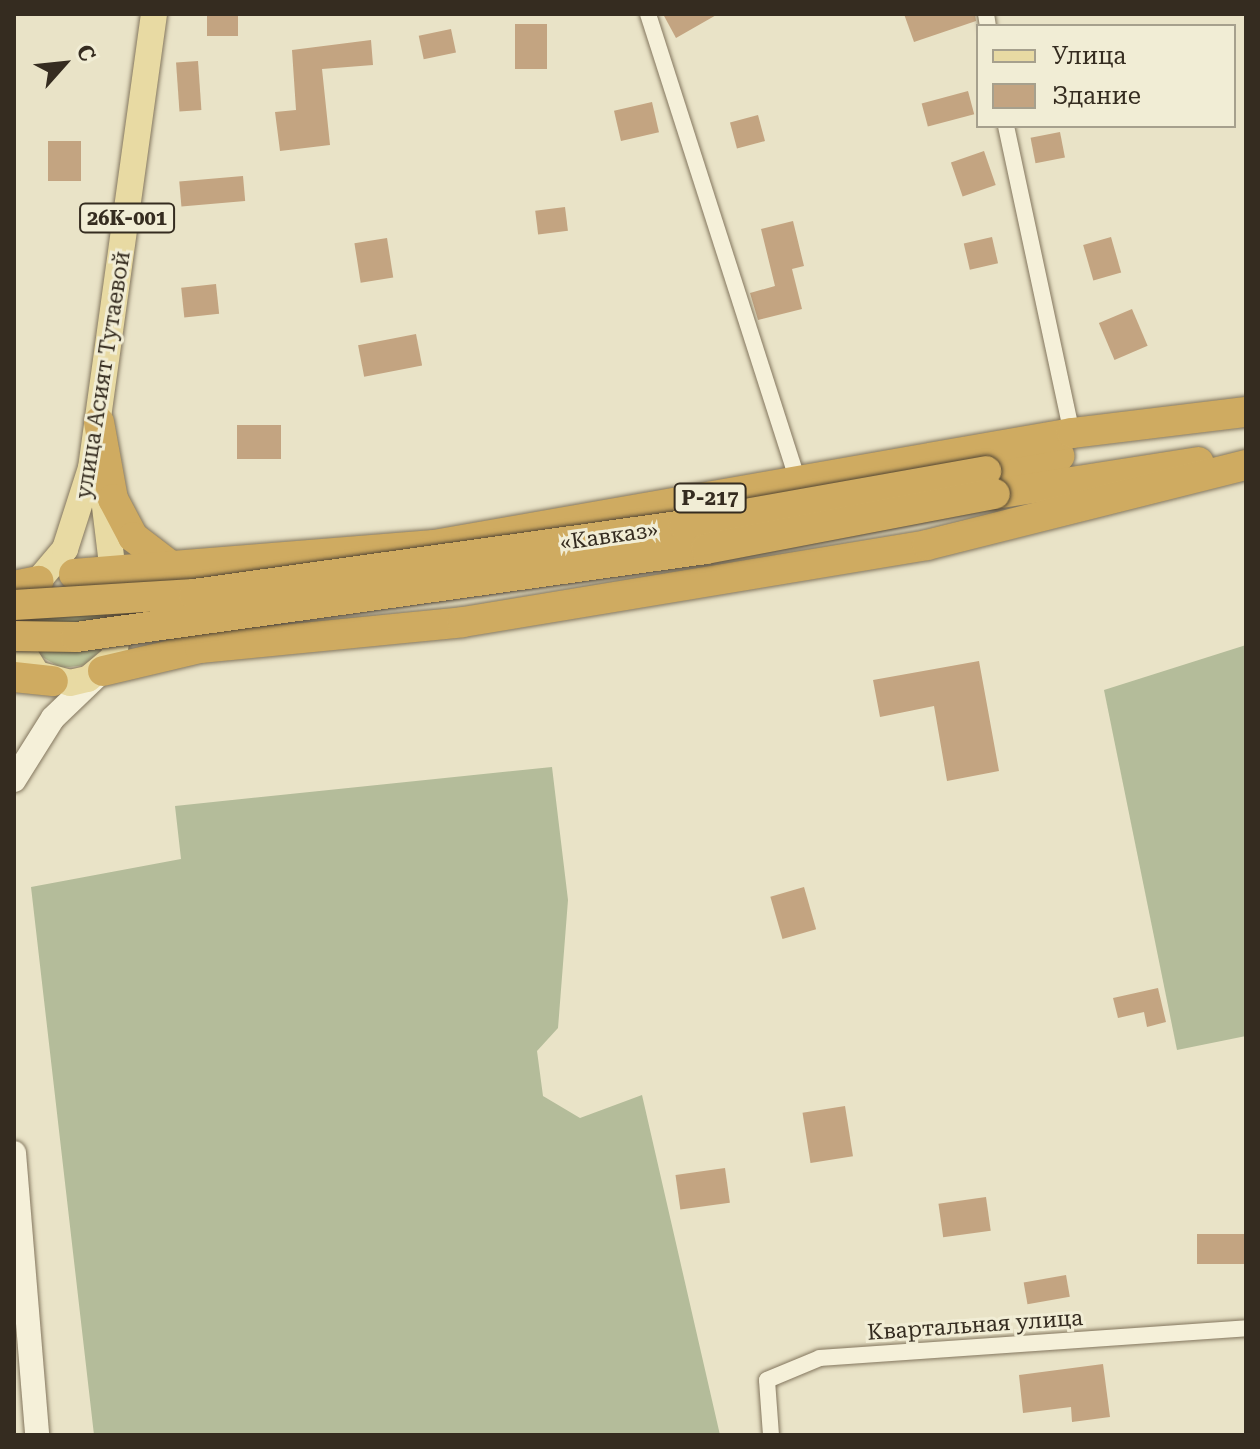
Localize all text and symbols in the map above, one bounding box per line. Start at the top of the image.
north arrow [24,24,104,104]
legend [976,24,1236,128]
text: С [71,40,100,65]
text: Улица [1052,42,1126,70]
text: Здание [1052,82,1141,110]
road number: 26К-001 [79,202,175,234]
street label: улица Асият Тутаевой [70,249,136,501]
road number: Р-217 [672,482,748,514]
street label: «Кавказ» [558,516,660,556]
street label: Квартальная улица [866,1304,1084,1346]

